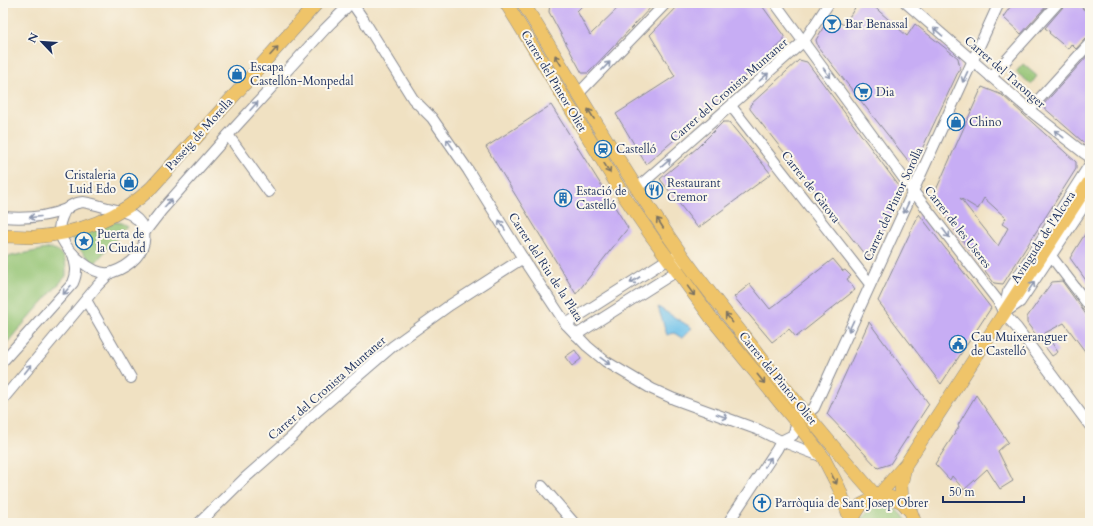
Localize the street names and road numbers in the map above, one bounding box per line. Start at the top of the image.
street label: Carrer del Pintor Oliet [517,27,591,135]
street label: Carrer del Taronger [961,32,1049,112]
street label: Carrer del Cronista Muntaner [667,34,792,146]
street label: Passeig de Morella [162,93,237,174]
street label: Carrer del Pintor Sorolla [860,144,927,264]
street label: Carrer de Gàtova [778,148,845,227]
street label: Carrer de les Useres [921,183,995,271]
street label: Avinguda de l'Alcora [1007,187,1079,286]
street label: Carrer del Riu de la Plata [505,210,588,325]
street label: Carrer del Pintor Oliet [735,328,821,428]
street label: Carrer del Cronista Muntaner [265,332,390,444]

